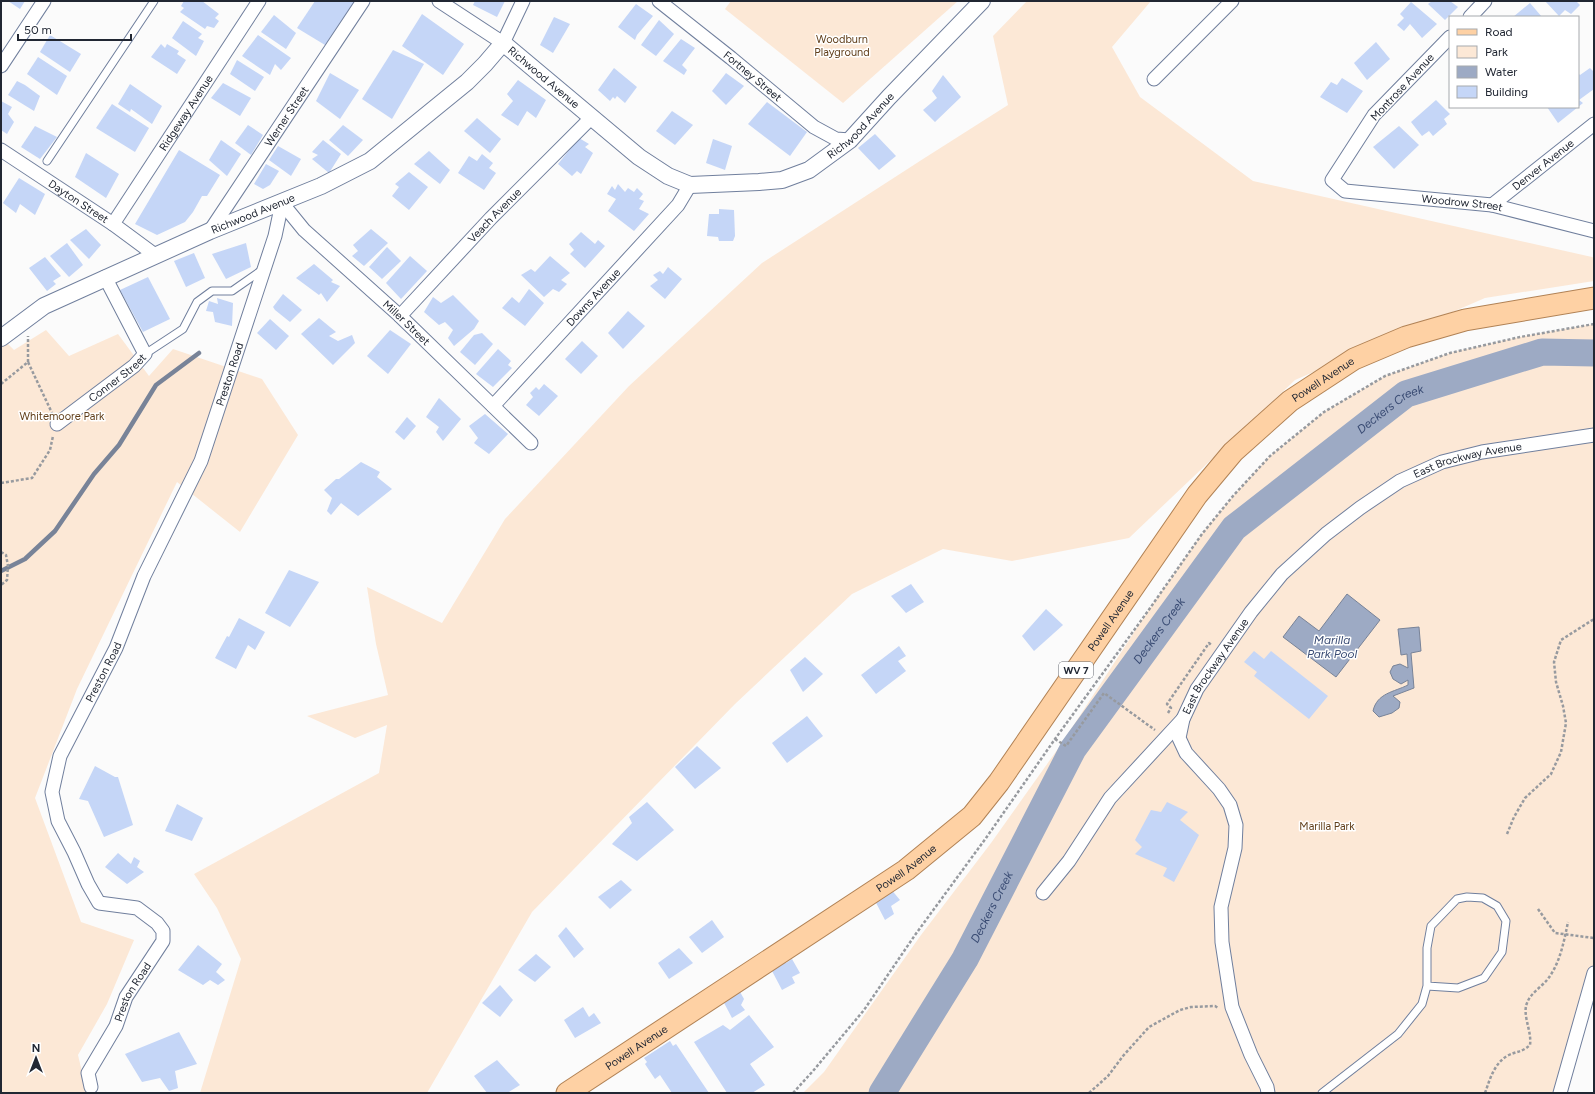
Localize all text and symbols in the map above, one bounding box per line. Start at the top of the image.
scale bar [18,16,131,42]
legend [1449,16,1579,108]
text: 50 m [24,23,52,37]
text: Road [1485,25,1513,39]
park label: Woodburn Playground [814,33,870,59]
street label: Richwood Avenue [505,44,582,111]
text: Park [1485,45,1508,59]
street label: Fortney Street [721,49,784,104]
street label: Montrose Avenue [1368,51,1437,124]
text: Water [1485,65,1517,79]
street label: Ridgeway Avenue [157,73,216,153]
street label: Werner Street [262,84,311,149]
text: Building [1485,85,1528,99]
street label: Richwood Avenue [825,90,897,162]
street label: Denver Avenue [1510,137,1577,193]
street label: Dayton Street [46,177,111,226]
street label: Veach Avenue [465,186,524,246]
street label: Richwood Avenue [209,191,297,237]
street label: Woodrow Street [1421,192,1504,214]
street label: Downs Avenue [564,266,623,329]
street label: Miller Street [380,298,432,348]
street label: Preston Road [214,341,246,408]
street label: Conner Street [86,351,149,405]
street label: Powell Avenue [1290,355,1357,405]
water label: Deckers Creek [1354,382,1426,437]
park label: Whitemoore Park [20,410,105,423]
street label: East Brockway Avenue [1411,440,1523,481]
street label: Powell Avenue [1085,587,1137,654]
water label: Deckers Creek [1130,594,1188,666]
street label: East Brockway Avenue [1180,616,1251,717]
water label: Marilla Park Pool [1307,633,1357,661]
street label: Preston Road [83,640,125,705]
road number: WV 7 [1059,662,1093,678]
park label: Marilla Park [1299,820,1355,833]
street label: Powell Avenue [874,842,939,895]
water label: Deckers Creek [968,868,1016,945]
street label: Preston Road [112,960,154,1024]
street label: Powell Avenue [603,1023,670,1073]
north arrow [16,1038,56,1078]
text: N [32,1042,40,1055]

